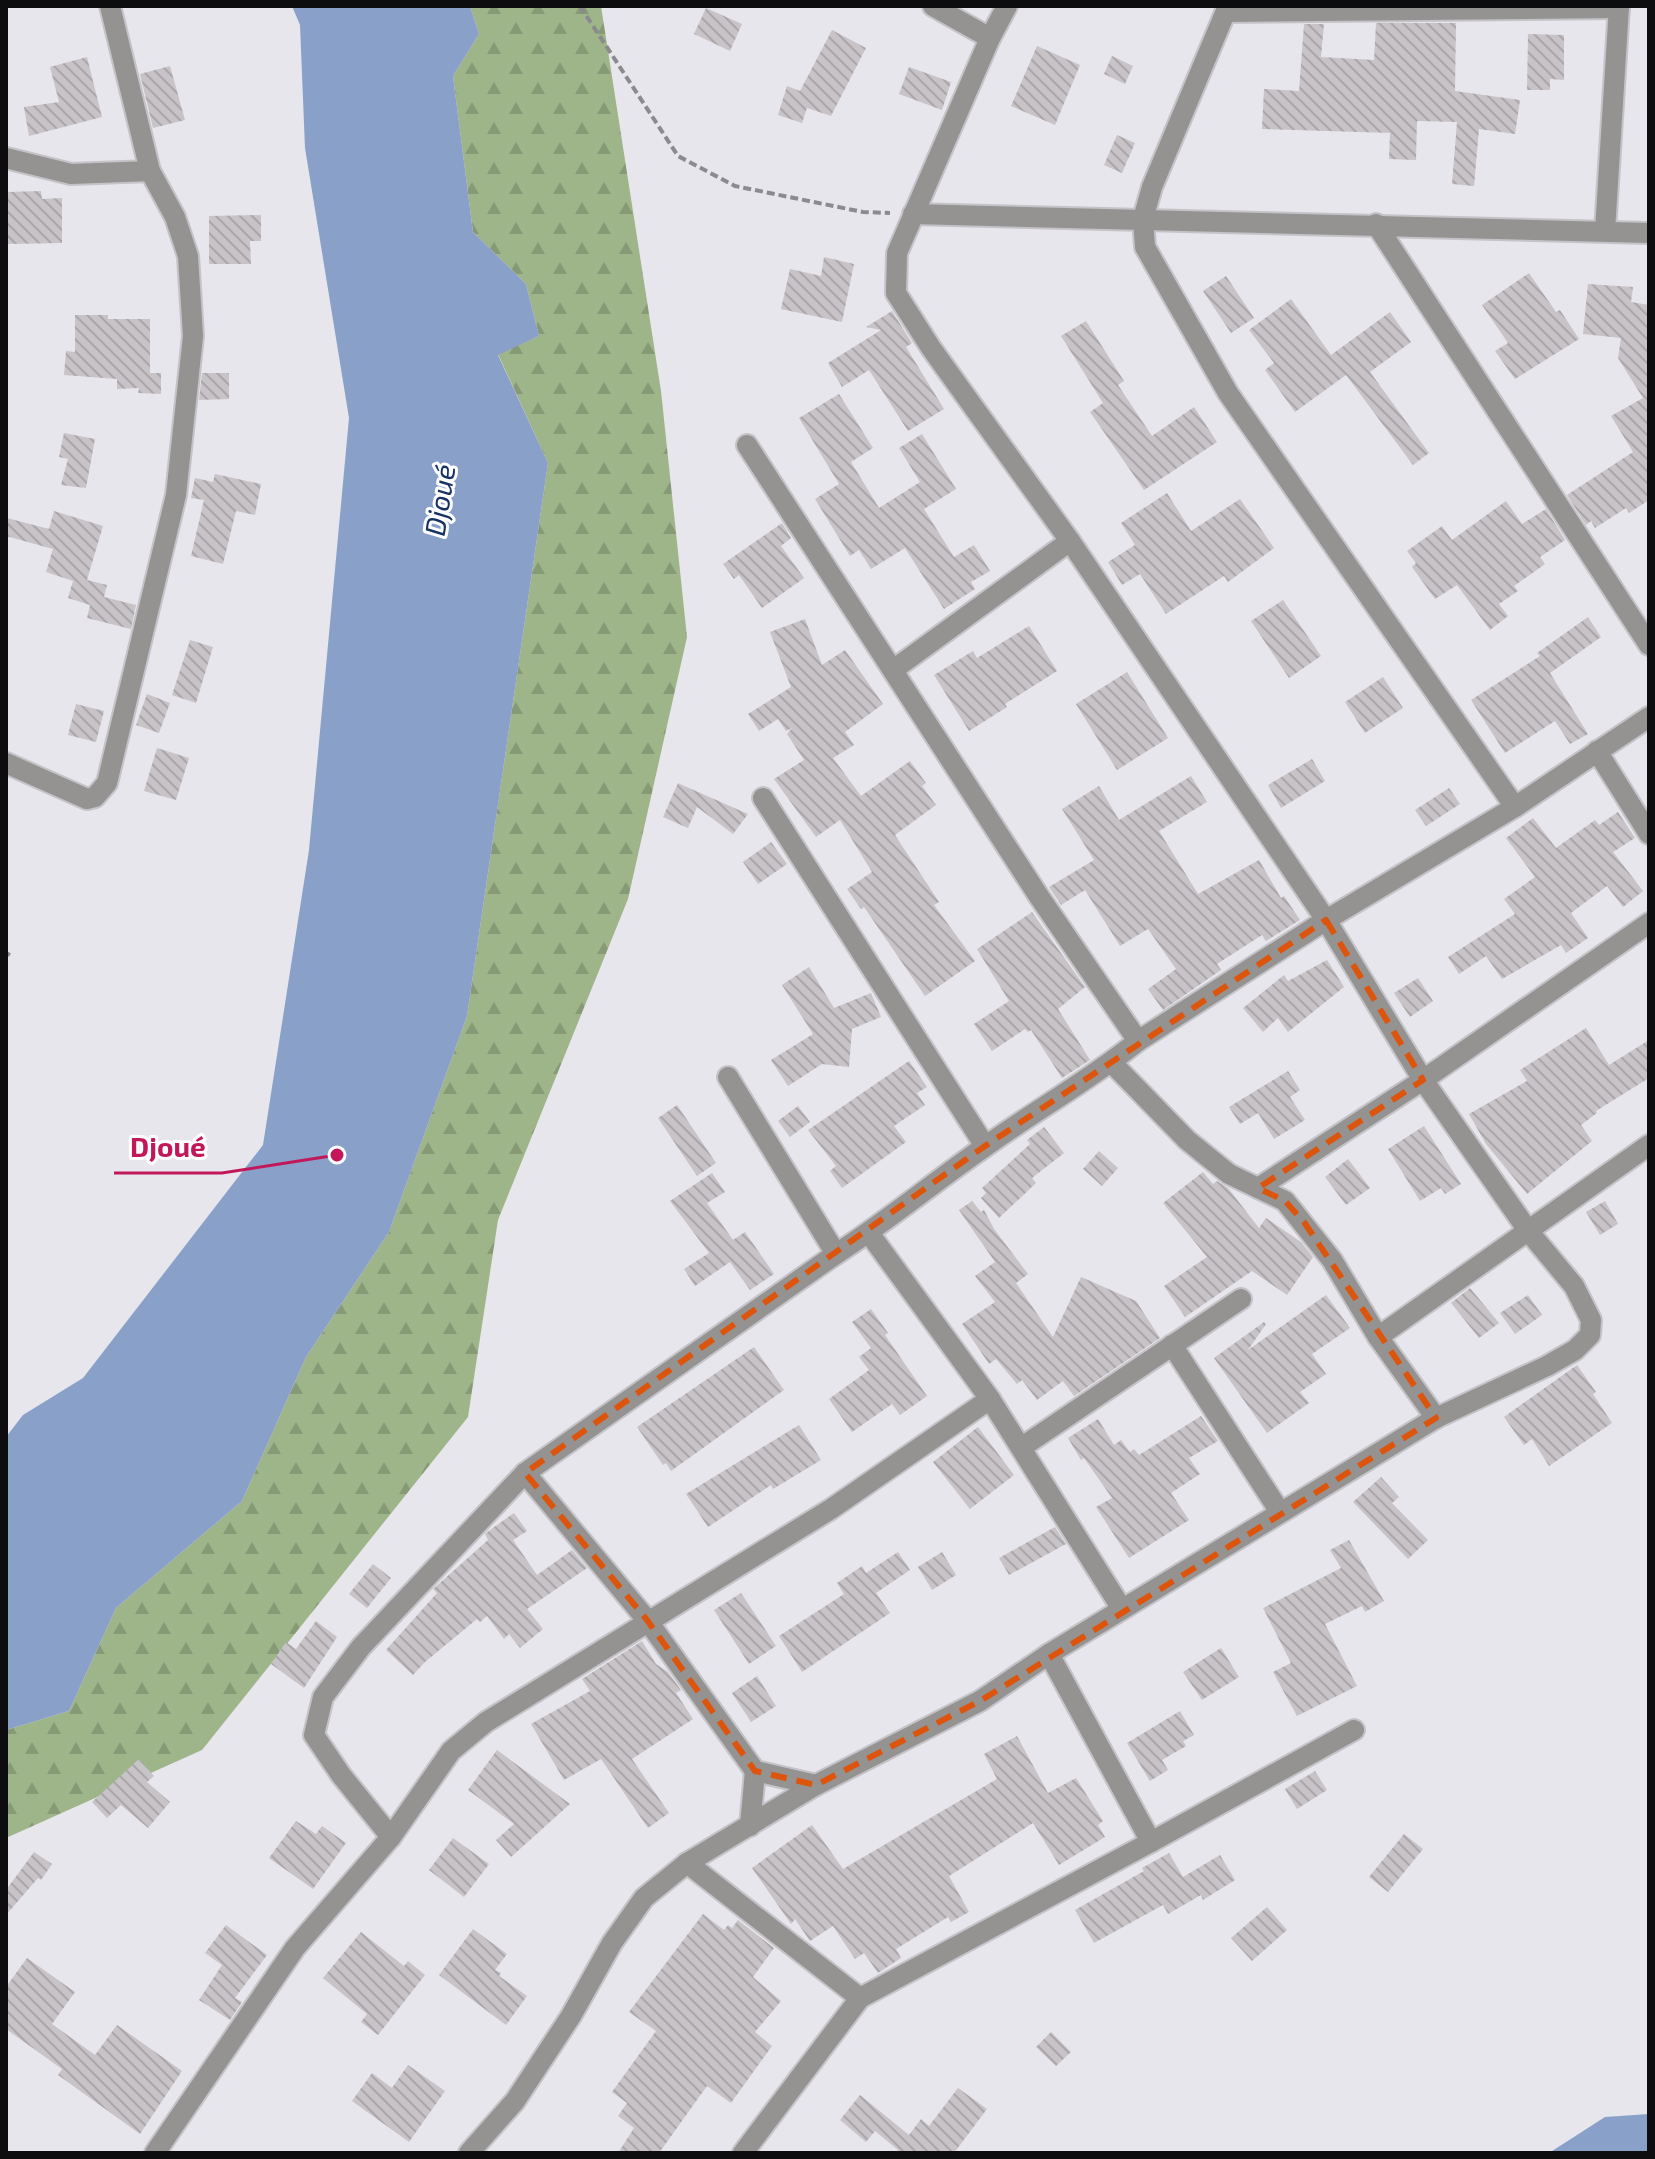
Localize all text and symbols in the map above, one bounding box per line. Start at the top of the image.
water label: Djoué [417,462,461,538]
callout: Djoué [114,1121,222,1173]
text: Djoué [130,1129,206,1163]

